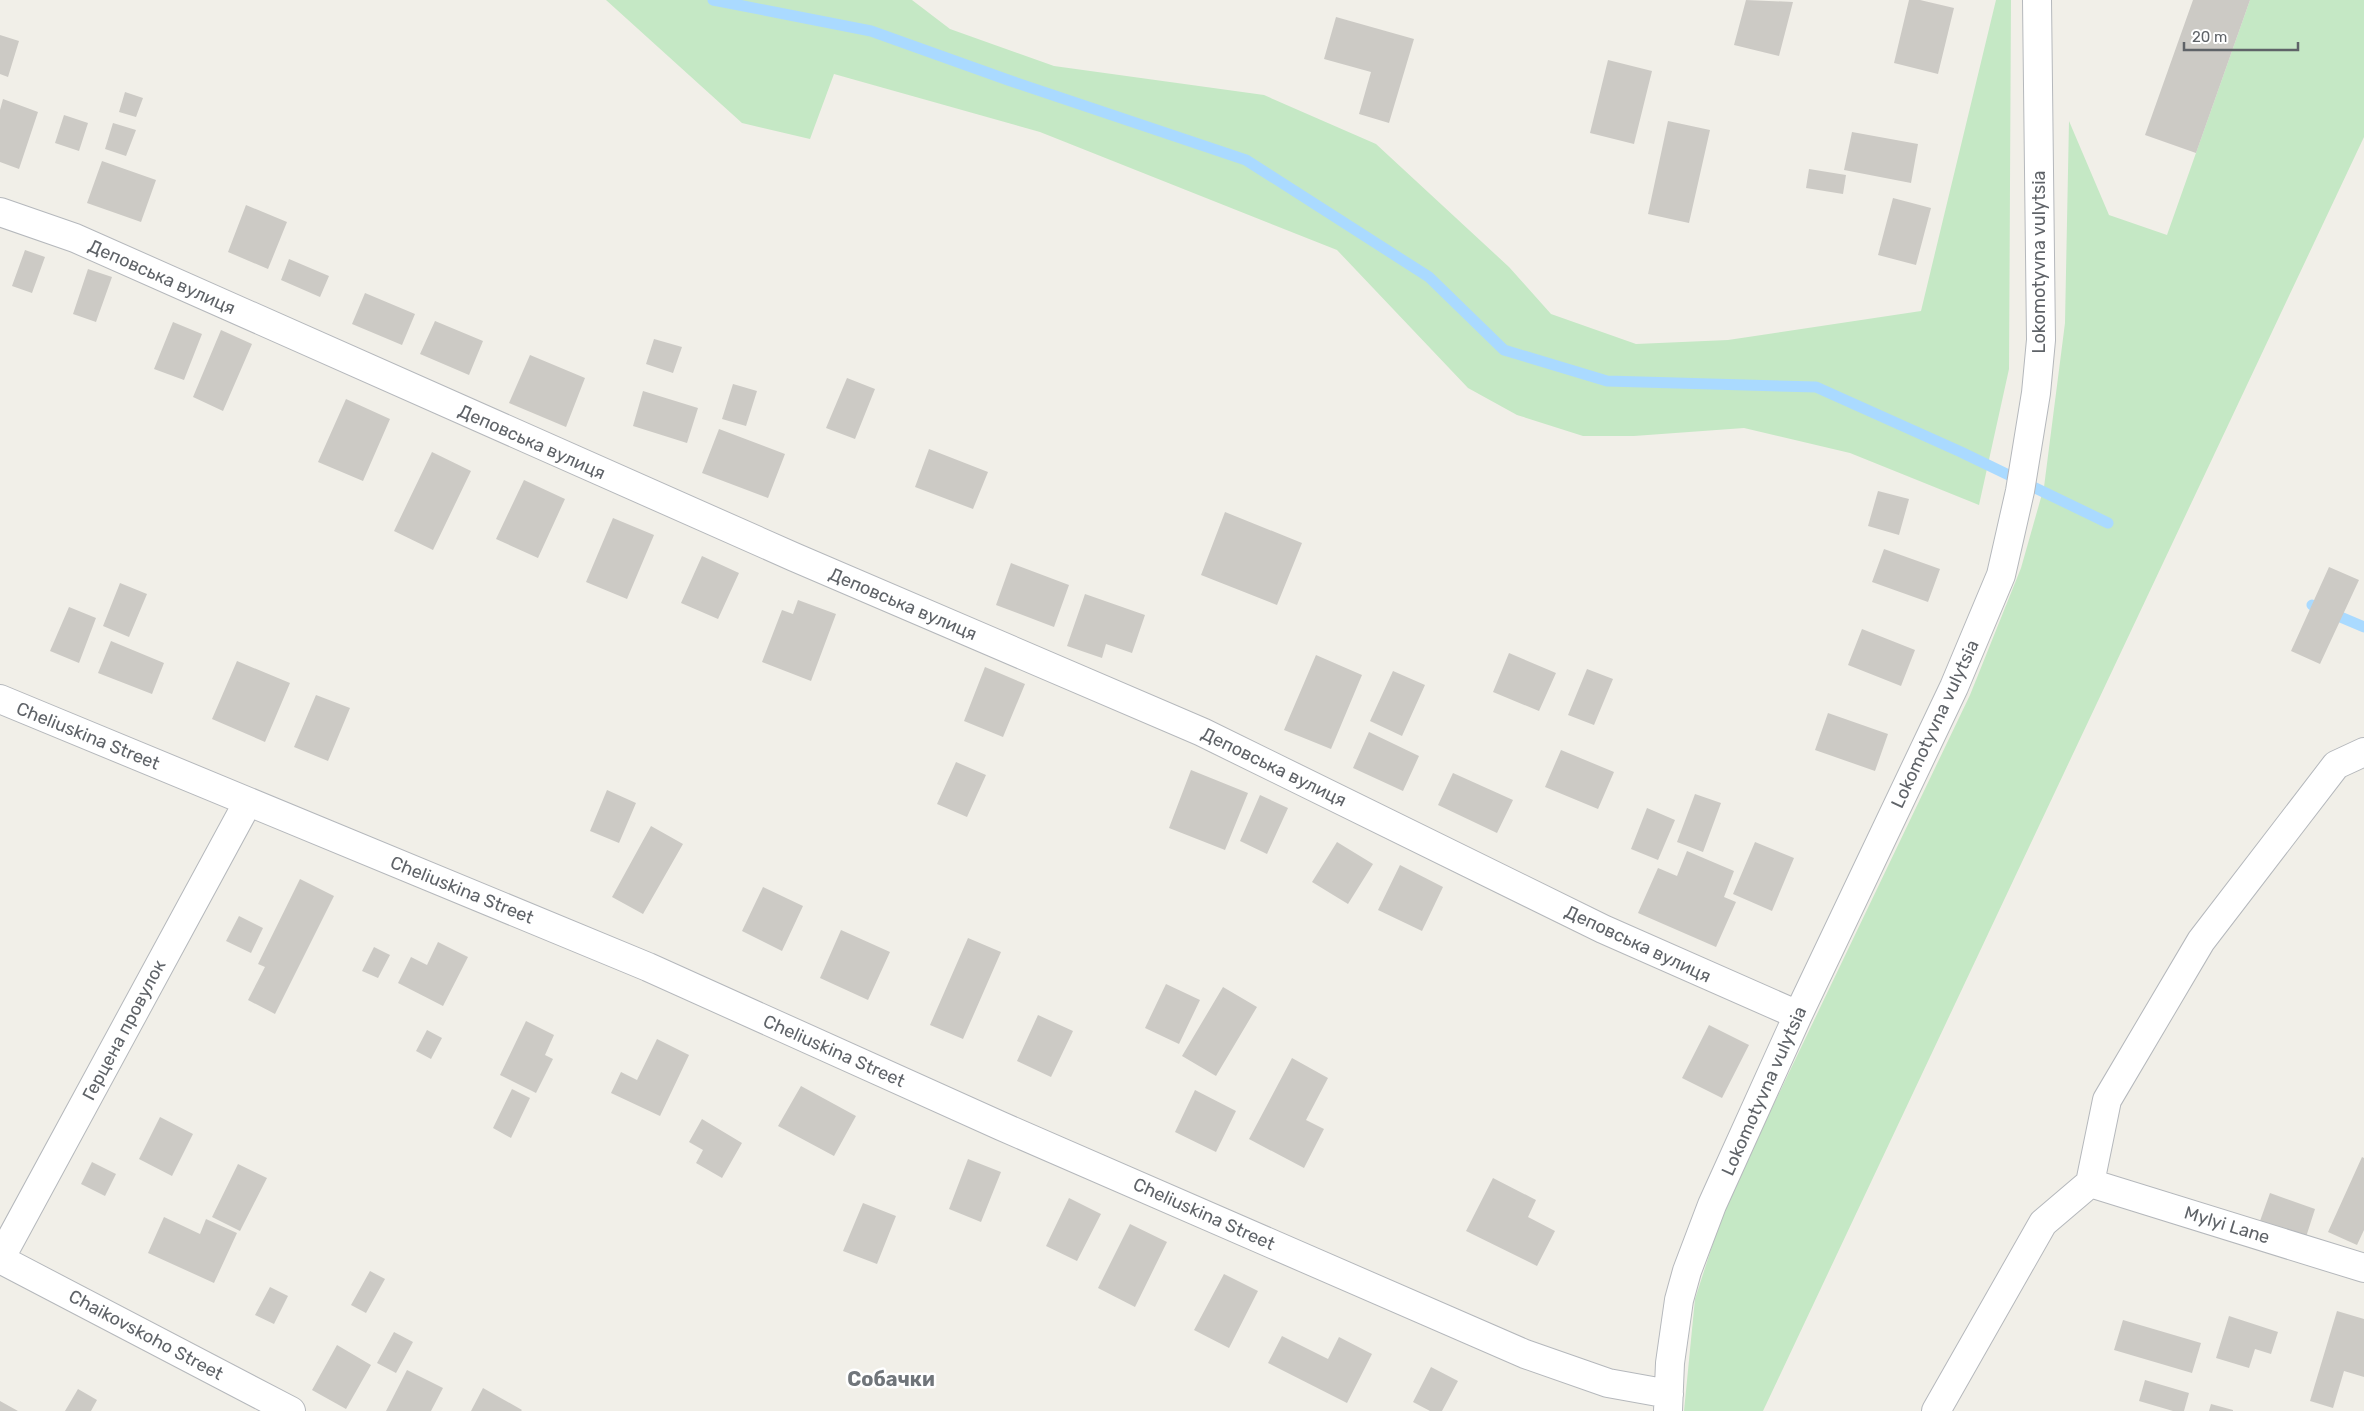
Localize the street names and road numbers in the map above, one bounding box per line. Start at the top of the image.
street label: Lokomotyvna vulytsia [2028,170,2050,354]
street label: Деповська вулиця [85,235,239,319]
street label: Деповська вулиця [455,400,609,484]
street label: Деповська вулиця [826,563,980,645]
street label: Lokomotyvna vulytsia [1886,636,1984,812]
street label: Cheliuskina Street [13,697,163,775]
street label: Деповська вулиця [1198,722,1350,812]
street label: Cheliuskina Street [387,851,537,929]
street label: Деповська вулиця [1561,901,1715,987]
street label: Герцена провулок [78,956,170,1104]
street label: Lokomotyvna vulytsia [1717,1003,1811,1179]
street label: Cheliuskina Street [760,1010,908,1092]
street label: Cheliuskina Street [1130,1173,1278,1255]
street label: Mylyi Lane [2182,1202,2272,1248]
street label: Chaikovskoho Street [65,1285,227,1385]

